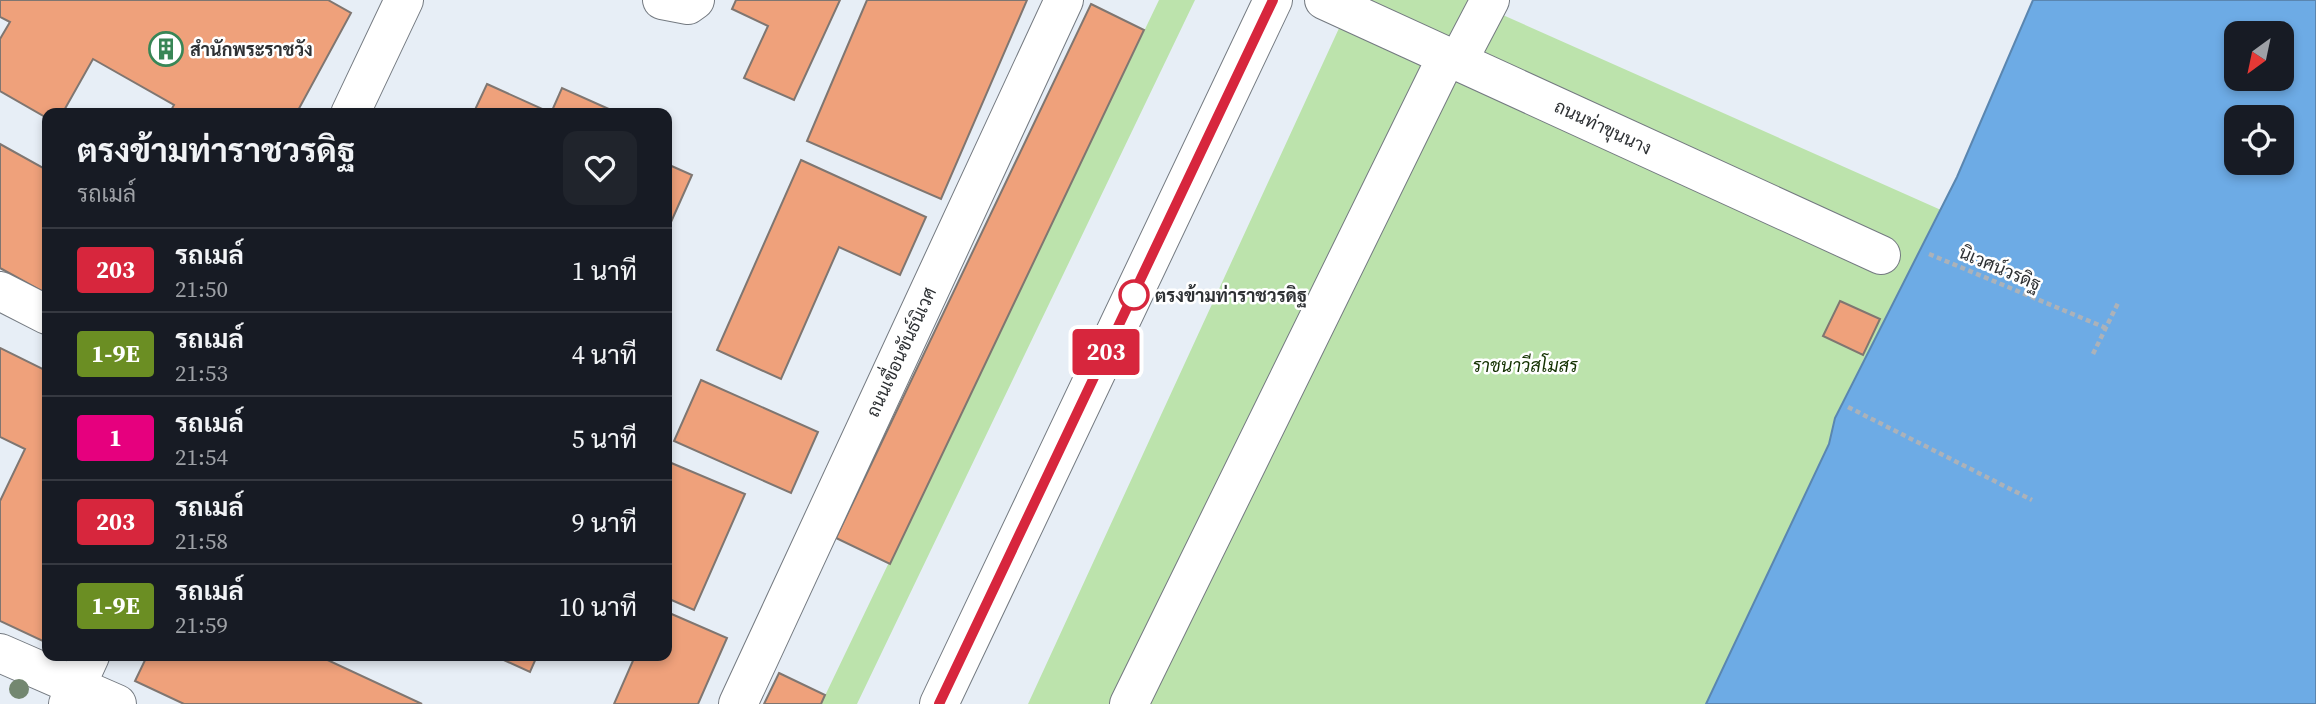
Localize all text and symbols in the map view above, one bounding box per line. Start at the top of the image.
north arrow [2224,21,2294,91]
map controls [2224,21,2294,175]
building icon: สำนักพระราชวัง [147,30,185,68]
place label: สำนักพระราชวัง [190,37,313,62]
street label: ถนนท่าขุนนาง [1550,94,1656,160]
button: locate [2224,105,2294,175]
text: ตรงข้ามท่าราชวรดิฐ [77,128,356,173]
button: heart [563,131,637,205]
text: รถเมล์ [77,178,136,210]
text: รถเมล์ [175,237,244,273]
street label: นิเวศน์วรดิฐ [1955,240,2045,296]
text: 203 [96,253,135,286]
text: 1 นาที [572,253,637,289]
text: 21:50 [175,273,228,305]
marker: ตรงข้ามท่าราชวรดิฐ [1119,280,1149,310]
street label: ถนนเขื่อนขันธ์นิเวศ [857,282,942,421]
place label: ตรงข้ามท่าราชวรดิฐ [1155,283,1307,308]
text: รถเมล์ [175,321,244,357]
line badge: 203 [1066,329,1146,375]
text: 203 [1086,335,1126,368]
text: 1-9E [91,337,140,370]
text: 4 นาที [572,337,637,373]
park label: ราชนาวีสโมสร [1472,353,1579,378]
text: 21:53 [175,357,228,389]
text: รถเมล์ [175,405,244,441]
text: 1 [109,421,122,454]
text: 5 นาที [572,421,637,457]
text: 21:54 [175,441,228,473]
text: รถเมล์ [175,489,244,525]
text: 203 [96,505,135,538]
text: 9 นาที [572,505,637,541]
text: 21:58 [175,525,228,557]
text: รถเมล์ [175,573,244,609]
text: 1-9E [91,589,140,622]
text: 10 นาที [559,589,637,625]
text: 21:59 [175,609,228,641]

